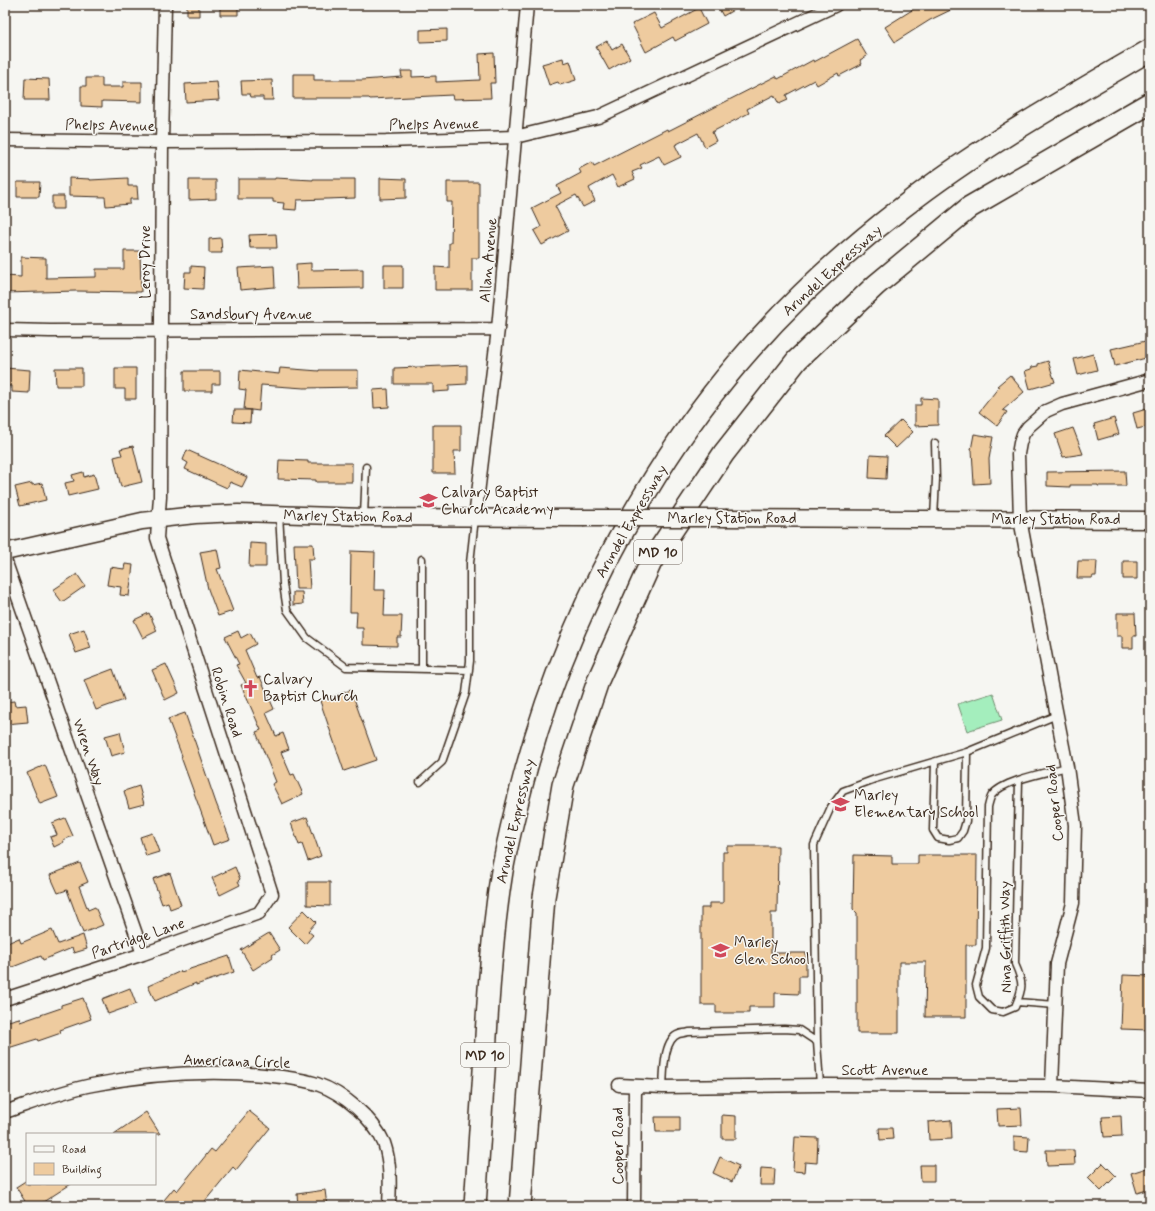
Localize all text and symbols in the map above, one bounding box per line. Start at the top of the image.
street label: Phelps Avenue [389,114,479,136]
street label: Phelps Avenue [65,115,155,137]
street label: Allan Avenue [475,217,503,303]
street label: Arundel Expressway [779,220,887,321]
street label: Leroy Drive [136,225,156,299]
street label: Sandsbury Avenue [190,305,312,325]
street label: Arundel Expressway [591,461,673,582]
place label: Calvary Baptist Church Academy [441,483,554,520]
school or university icon: Calvary Baptist Church Academy [418,491,438,511]
street label: Marley Station Road [283,506,413,528]
street label: Marley Station Road [667,509,797,529]
street label: Marley Station Road [991,510,1121,530]
road number: MD 10 [634,540,682,564]
street label: Robin Road [205,665,247,740]
place label: Calvary Baptist Church [263,670,359,707]
church icon: Calvary Baptist Church [240,678,260,698]
street label: Wren Way [67,716,109,789]
street label: Arundel Expressway [492,757,540,886]
street label: Cooper Road [1041,763,1069,842]
place label: Marley Elementary School [854,786,979,823]
school or university icon: Marley Elementary School [831,794,851,814]
street label: Nina Griffith Way [995,880,1017,993]
street label: Partridge Lane [89,914,188,965]
place label: Marley Glen School [734,933,810,970]
school or university icon: Marley Glen School [711,941,731,961]
road number: MD 10 [461,1043,509,1067]
street label: Americana Circle [183,1050,291,1074]
street label: Scott Avenue [841,1061,929,1081]
street label: Cooper Road [609,1107,629,1185]
legend [26,1133,156,1185]
text: Road [62,1142,86,1158]
text: Building [62,1162,102,1179]

